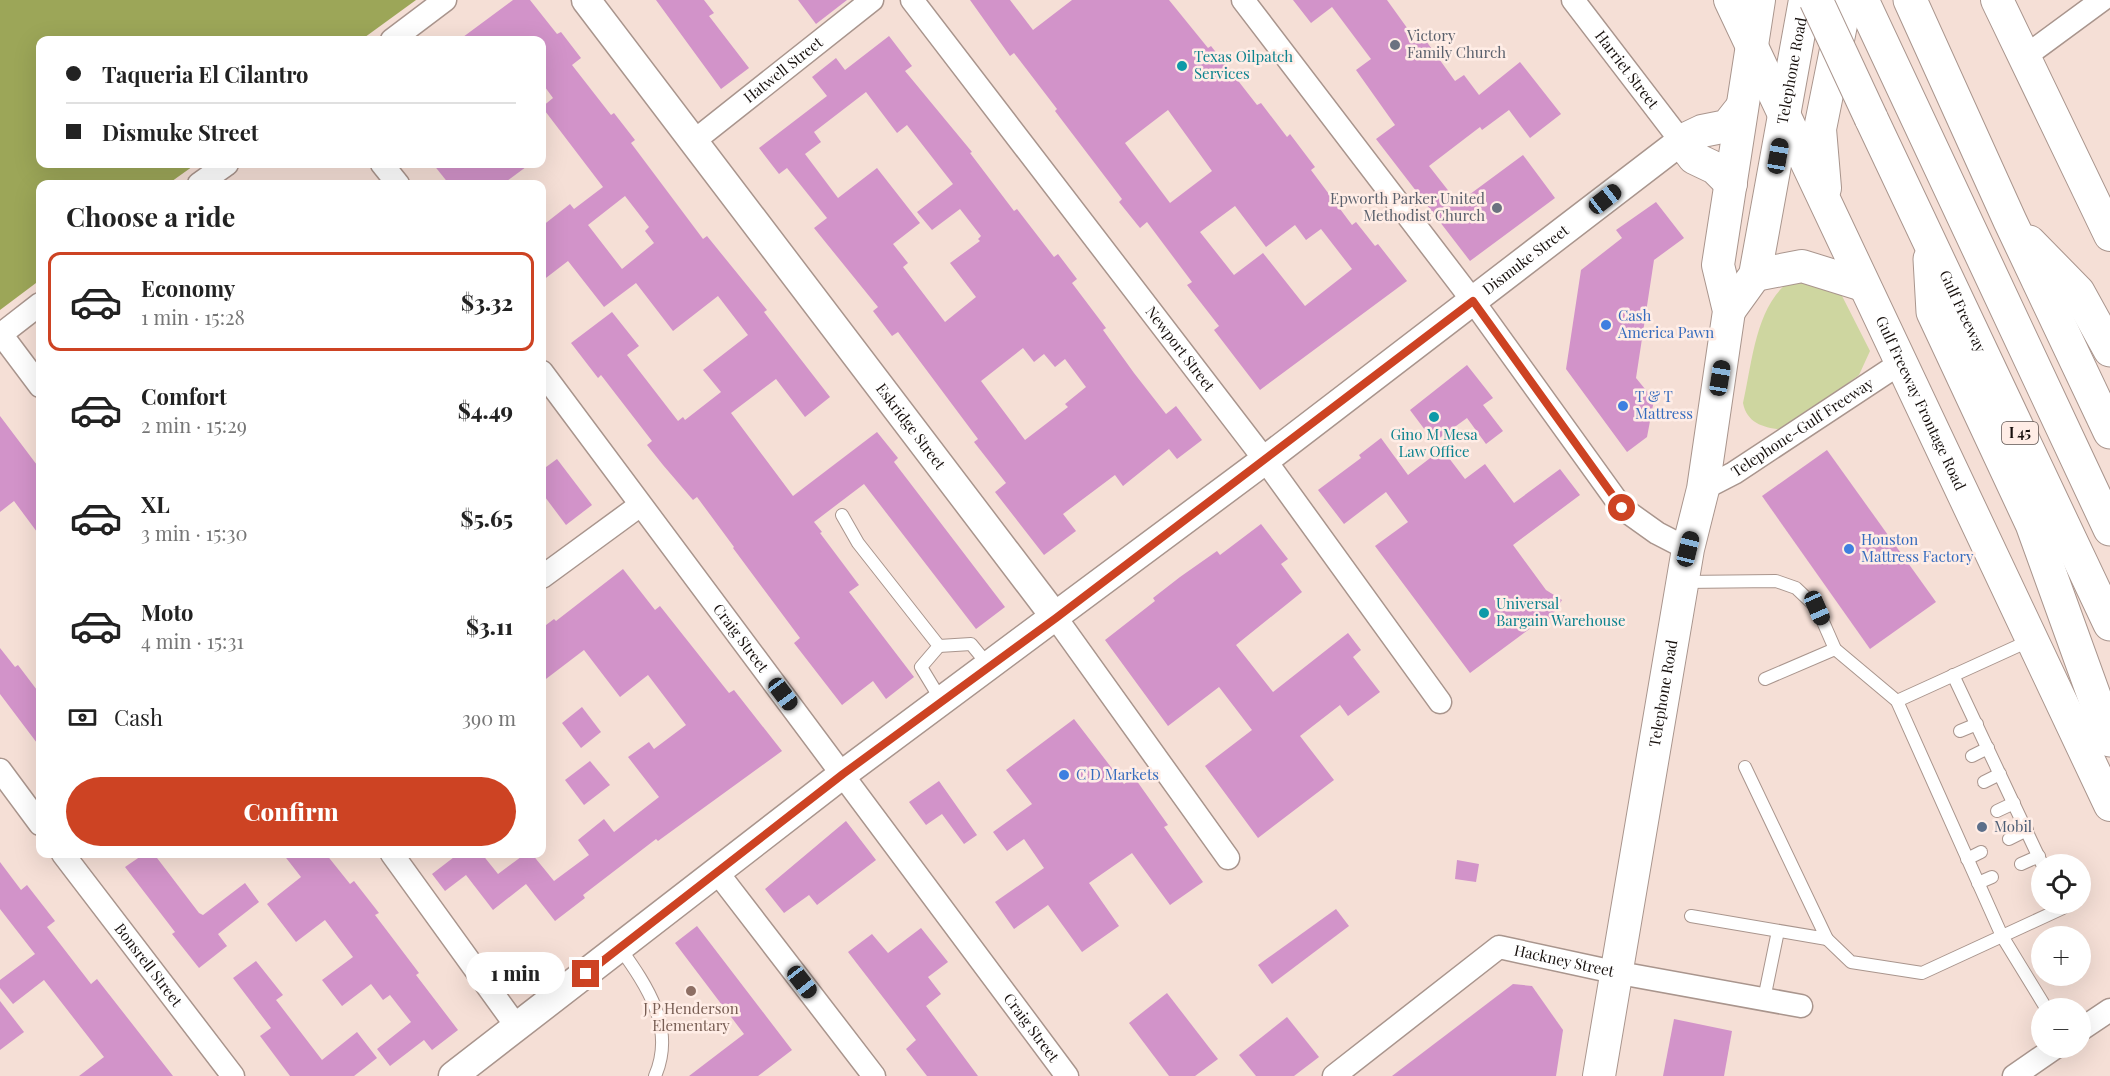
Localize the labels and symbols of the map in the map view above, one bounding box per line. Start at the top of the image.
street label: Telephone Road [1772,15,1811,126]
place label: Victory Family Church [1406,25,1506,62]
street label: Harriet Street [1591,26,1664,113]
street label: Hatwell Street [739,31,827,107]
marker: Victory Family Church [1388,38,1402,52]
place label: Texas Oilpatch Services [1194,46,1293,83]
marker: Texas Oilpatch Services [1175,59,1189,73]
car [1766,137,1790,175]
car [1585,181,1625,217]
place label: Epworth Parker United Methodist Church [1330,188,1485,225]
marker: Epworth Parker United Methodist Church [1490,201,1504,215]
street label: Dismuke Street [1478,219,1573,299]
street label: Gulf Freeway [1935,267,1991,356]
street label: Newport Street [1142,302,1220,396]
place label: Cash America Pawn [1617,305,1714,342]
street label: Gulf Freeway Frontage Road [1872,313,1971,493]
marker: Cash America Pawn [1599,318,1613,332]
car [1708,359,1732,397]
street label: Telephone-Gulf Freeway [1727,372,1877,481]
street label: Eskridge Street [872,379,951,474]
place label: T & T Mattress [1635,386,1693,423]
marker: T & T Mattress [1616,399,1630,413]
marker: Gino M Mesa Law Office [1427,410,1441,424]
road number: I 45 [2002,422,2038,444]
place label: Gino M Mesa Law Office [1390,424,1478,461]
route start [1608,494,1635,521]
car [1675,529,1701,569]
place label: Houston Mattress Factory [1861,529,1974,566]
marker: Houston Mattress Factory [1842,542,1856,556]
car [1801,588,1833,628]
place label: Universal Bargain Warehouse [1496,593,1626,630]
street label: Craig Street [709,599,774,676]
marker: Universal Bargain Warehouse [1477,606,1491,620]
street label: Telephone Road [1644,638,1682,748]
car [765,674,801,714]
place label: C D Markets [1076,764,1159,784]
marker: C D Markets [1057,768,1071,782]
place label: Mobil [1994,816,2032,836]
marker: Mobil [1975,820,1989,834]
street label: Bonsrell Street [111,919,188,1011]
street label: Hackney Street [1512,940,1617,981]
callout: 1 min [466,953,565,995]
route end [572,960,599,987]
car [784,962,820,1002]
marker: J P Henderson Elementary [684,984,698,998]
street label: Craig Street [1000,989,1064,1066]
place label: J P Henderson Elementary [642,998,739,1035]

